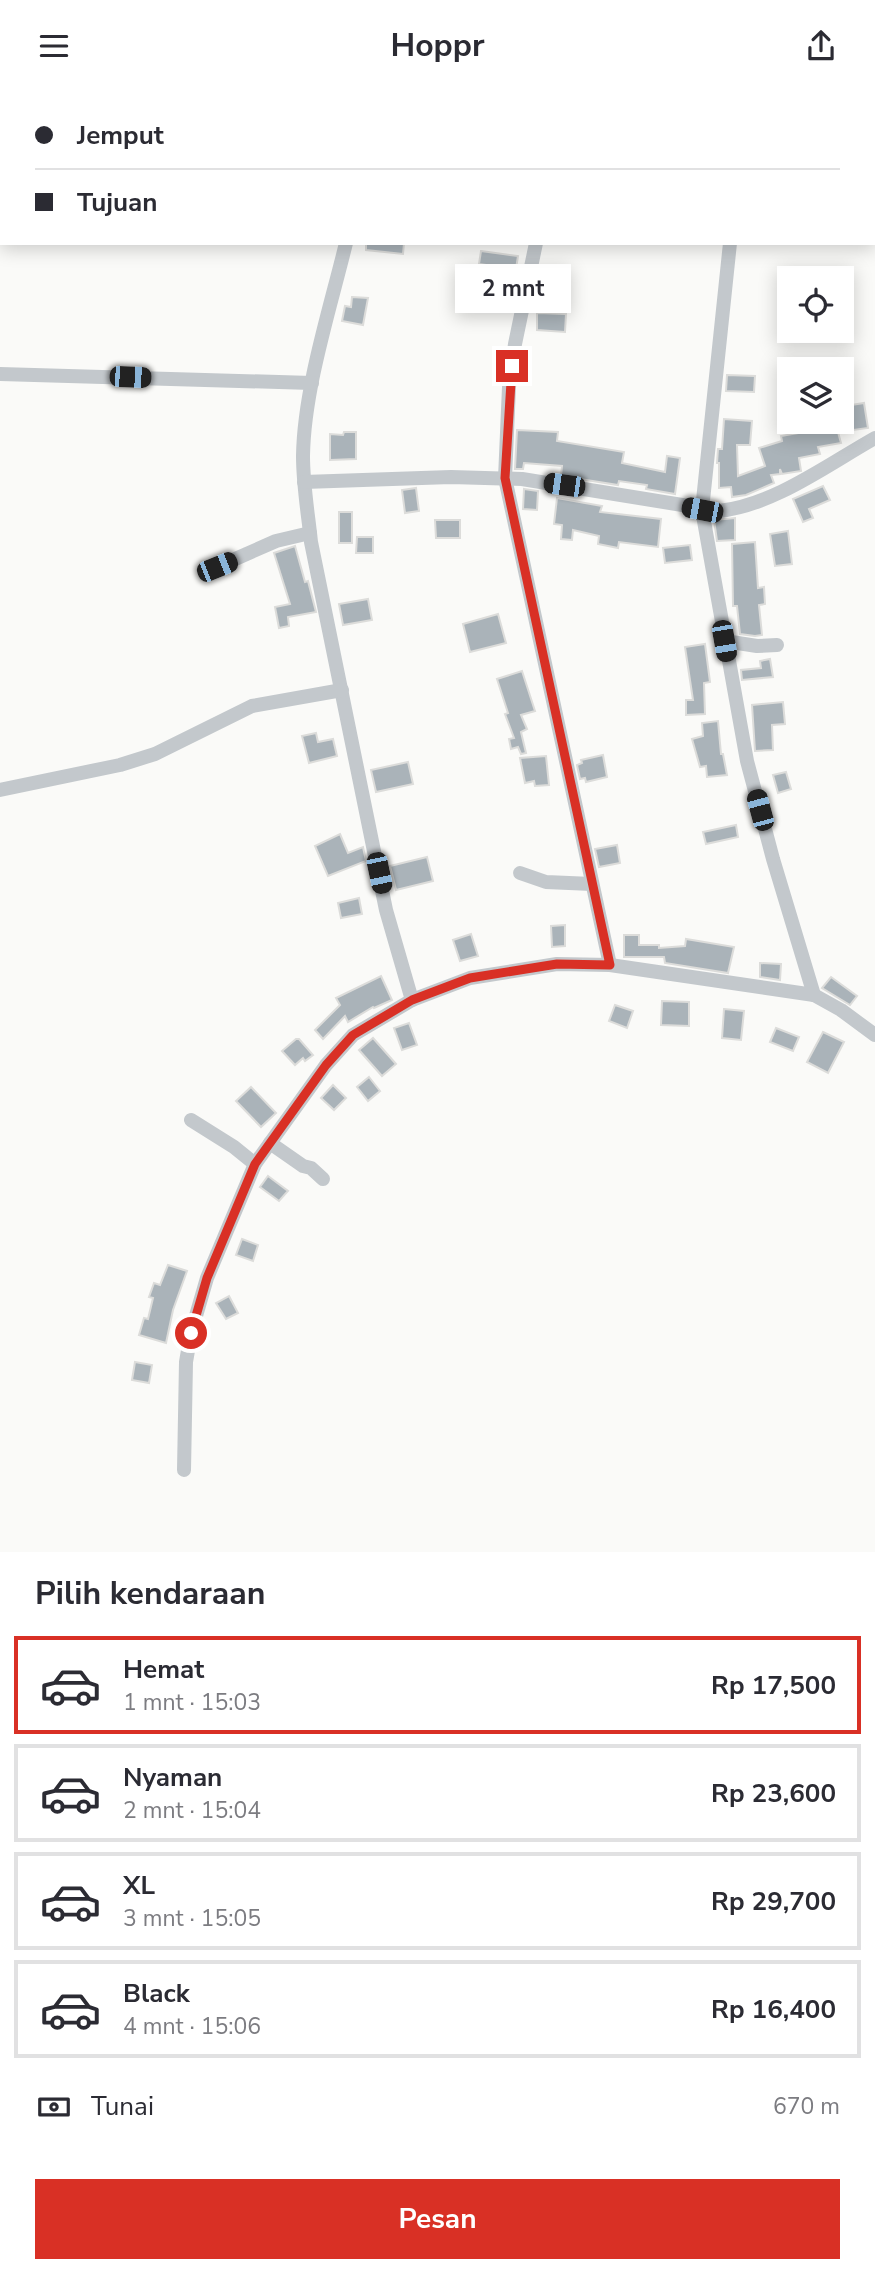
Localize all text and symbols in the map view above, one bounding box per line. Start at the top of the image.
text: Hoppr [390,24,485,67]
icon: menu [35,27,73,65]
icon: share [802,27,840,65]
text: Jemput [77,118,164,153]
text: Tujuan [77,185,157,220]
callout: 2 mnt [454,265,570,313]
map controls [777,266,854,434]
button: locate [777,266,854,343]
text: 2 mnt [482,273,544,304]
route end [496,350,528,382]
button: layers [777,357,854,434]
car [109,366,152,388]
car [542,472,587,498]
car [680,496,725,524]
car [194,549,241,585]
car [711,618,738,664]
car [745,787,776,833]
car [365,850,394,896]
route start [175,1317,207,1349]
text: Pilih kendaraan [35,1572,265,1615]
text: Hemat [123,1652,204,1687]
icon: car [39,1654,102,1717]
text: Rp 17,500 [711,1668,836,1703]
text: 1 mnt · 15:03 [123,1687,261,1718]
text: Nyaman [123,1760,222,1795]
icon: car [39,1762,102,1825]
text: Rp 23,600 [711,1776,836,1811]
text: 2 mnt · 15:04 [123,1795,261,1826]
text: XL [123,1868,155,1903]
icon: car [39,1870,102,1933]
text: Rp 29,700 [711,1884,836,1919]
text: 3 mnt · 15:05 [123,1903,261,1934]
text: Black [123,1976,190,2011]
icon: car [39,1978,102,2041]
text: Rp 16,400 [711,1992,836,2027]
text: 4 mnt · 15:06 [123,2011,261,2042]
icon: cash [35,2088,73,2126]
text: Tunai [91,2089,154,2124]
text: 670 m [773,2091,840,2122]
button: Pesan [35,2179,840,2259]

